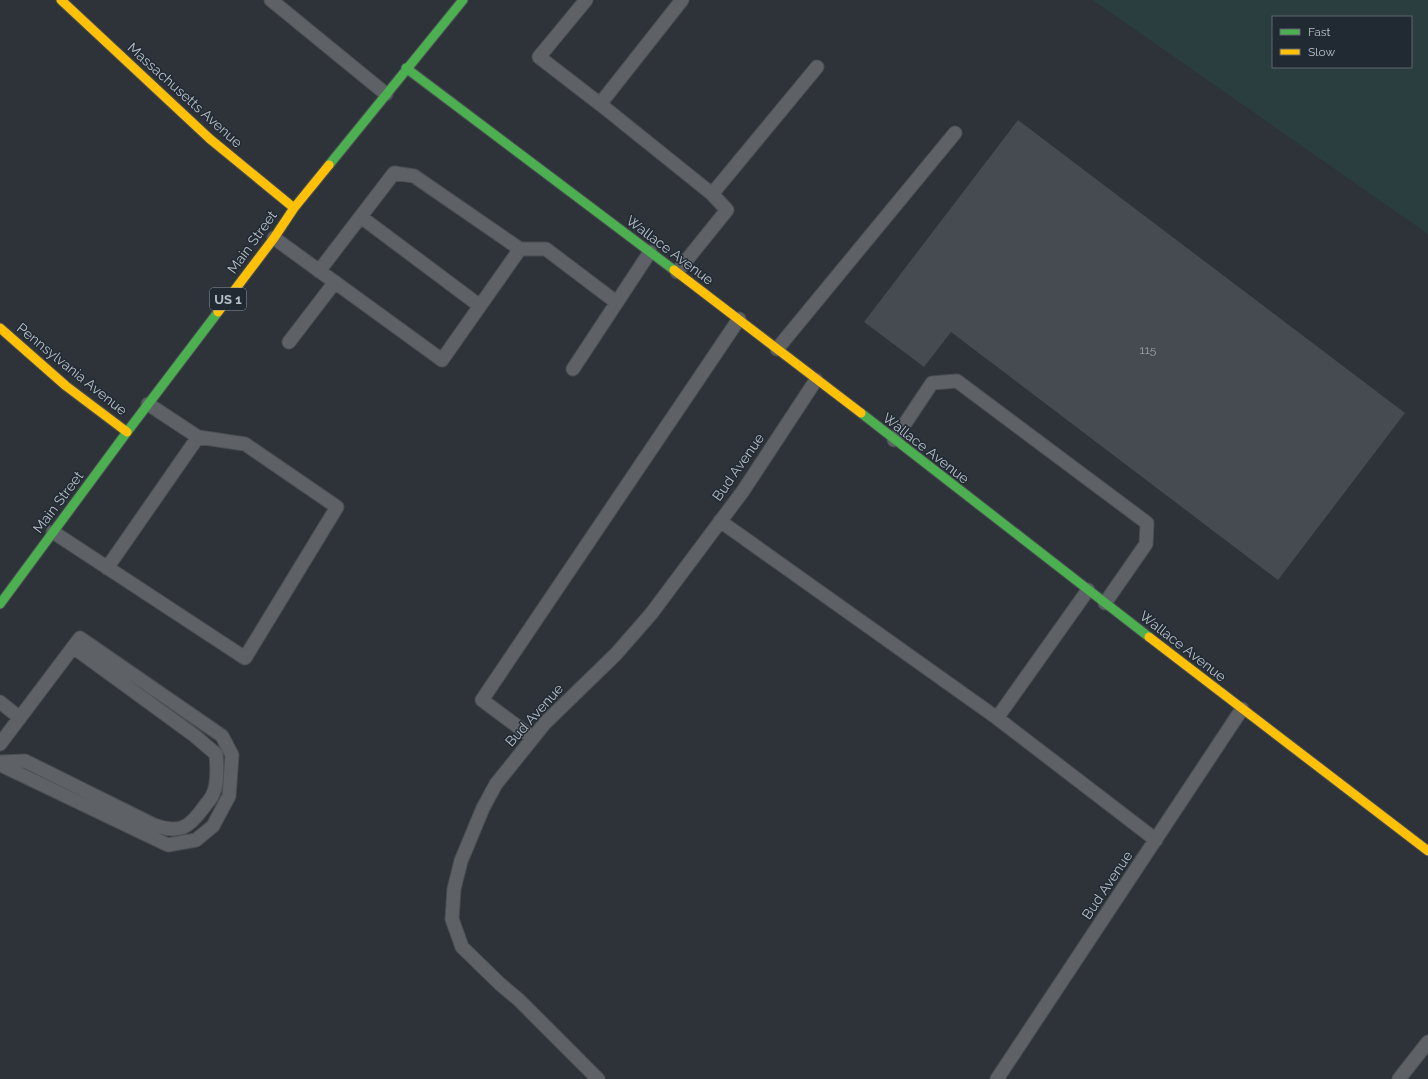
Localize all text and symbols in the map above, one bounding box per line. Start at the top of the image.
legend [1272,16,1412,68]
text: Fast [1308,25,1331,39]
street label: Massachusetts Avenue [124,39,246,151]
text: Slow [1308,45,1335,59]
street label: Main Street [224,207,280,276]
street label: Wallace Avenue [623,212,717,288]
road number: US 1 [210,288,246,310]
street label: Pennsylvania Avenue [14,320,130,418]
house number: 115 [1140,343,1157,357]
street label: Wallace Avenue [880,409,972,487]
street label: Bud Avenue [709,430,767,504]
street label: Main Street [30,468,87,536]
street label: Wallace Avenue [1137,607,1229,685]
street label: Bud Avenue [502,680,566,750]
street label: Bud Avenue [1078,848,1136,922]

